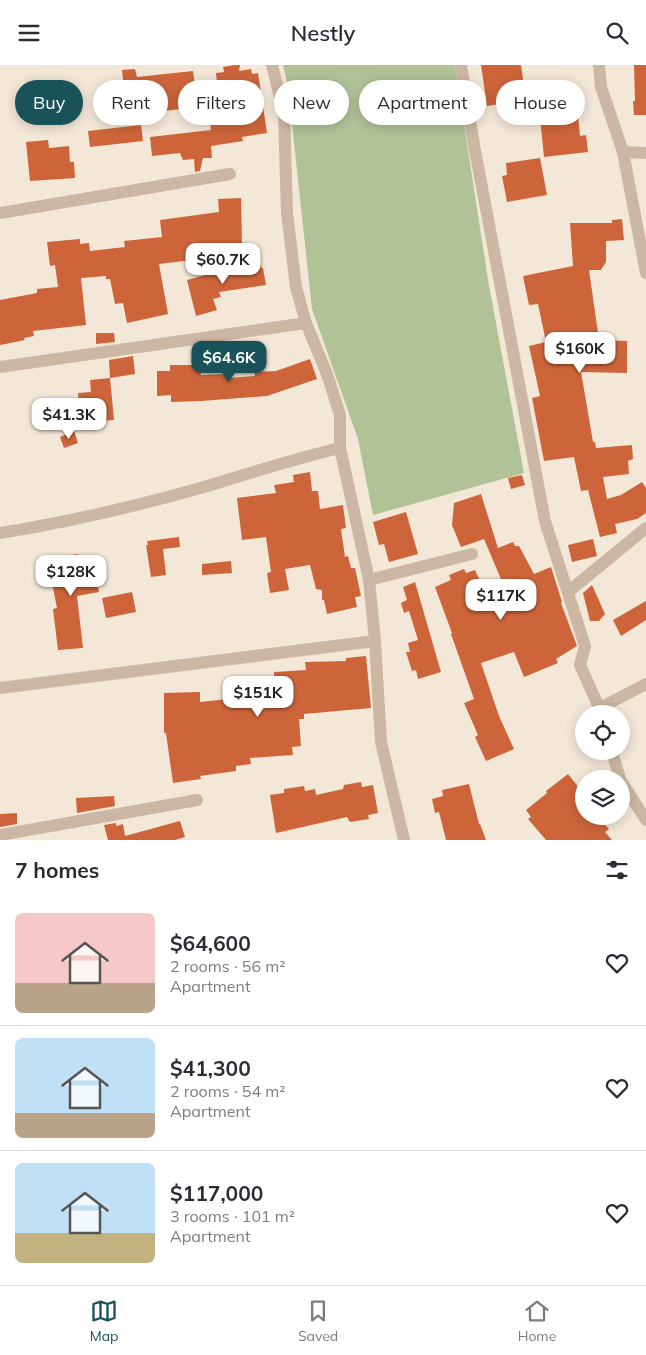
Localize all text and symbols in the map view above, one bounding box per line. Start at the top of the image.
icon: menu [15,19,43,47]
text: Nestly [291,19,355,47]
icon: search [603,19,631,47]
chip: Buy [15,80,83,125]
chip: Rent [93,80,168,125]
chip: Filters [178,80,264,125]
chip: New [274,80,349,125]
chip: Apartment [359,80,486,125]
chip: House [496,80,585,125]
pin: $60.7K [182,243,264,285]
text: $60.7K [196,249,250,269]
pin: $160K [545,331,615,374]
text: $160K [555,338,605,358]
pin: $64.6K [188,341,270,383]
text: $64.6K [202,347,256,367]
pin: $41.3K [28,397,110,440]
text: $41.3K [42,404,96,424]
pin: $128K [36,555,106,597]
text: $128K [46,561,96,581]
pin: $117K [466,579,536,621]
text: $117K [476,585,526,605]
pin: $151K [223,675,293,718]
text: $151K [233,682,283,702]
map controls [575,705,630,825]
button: locate [575,705,630,760]
button: layers [575,770,630,825]
icon: filters [603,856,631,884]
text: 7 homes [15,857,99,883]
text: $64,600 [170,930,251,956]
icon: home [55,933,115,993]
icon: heart [603,949,631,977]
text: 2 rooms · 56 m² [170,956,285,976]
text: Apartment [170,976,251,996]
text: $41,300 [170,1055,251,1081]
icon: home [55,1058,115,1118]
icon: heart [603,1074,631,1102]
text: 2 rooms · 54 m² [170,1081,285,1101]
text: Apartment [170,1101,251,1121]
text: $117,000 [170,1180,263,1206]
icon: home [55,1183,115,1243]
icon: heart [603,1199,631,1227]
text: 3 rooms · 101 m² [170,1206,295,1226]
text: Apartment [170,1226,251,1246]
tab: Map [90,1297,119,1345]
tab: Saved [298,1297,338,1345]
tab: Home [518,1297,556,1345]

